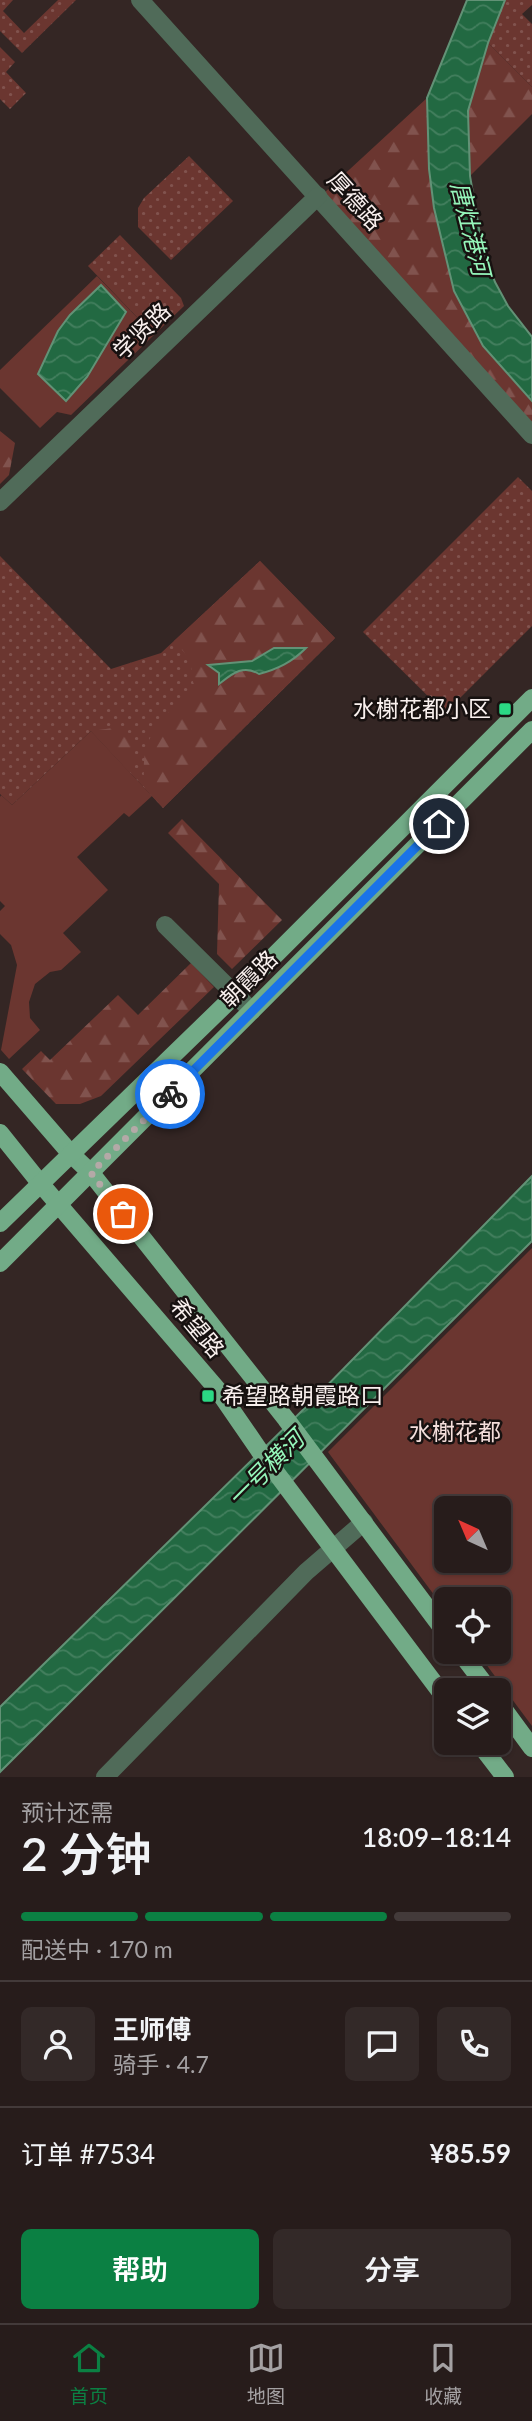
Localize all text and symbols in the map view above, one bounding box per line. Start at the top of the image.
street label: 厚德路 [322,165,389,235]
water label: 唐灶港河 [446,179,498,283]
street label: 学贤路 [107,296,176,364]
place label: 水榭花都小区 [353,694,491,722]
marker: 水榭花都小区 [497,701,513,717]
pin [409,794,469,854]
icon: home [420,805,458,843]
street label: 朝霞路 [214,944,283,1013]
courier [135,1059,205,1129]
icon: bike [151,1075,189,1113]
pin [93,1184,153,1244]
icon: bag [104,1195,142,1233]
street label: 希望路 [165,1292,231,1363]
place label: 希望路朝霞路口 [222,1381,383,1409]
marker: 希望路朝霞路口 [200,1388,216,1404]
park label: 水榭花都 [409,1417,501,1445]
water label: 一号横河 [221,1421,312,1512]
north arrow [434,1496,511,1573]
map controls [434,1496,511,1755]
button: locate [434,1587,511,1664]
button: layers [434,1678,511,1755]
text: 预计还需 [21,1798,113,1826]
text: 18:09–18:14 [362,1821,511,1853]
text: 2 分钟 [21,1826,151,1881]
text: 配送中 · 170 m [21,1935,173,1963]
button: person [21,2007,95,2081]
button: chat [345,2007,419,2081]
button: phone [437,2007,511,2081]
text: 王师傅 [113,2013,191,2045]
text: 骑手 · 4.7 [113,2050,209,2078]
text: ¥85.59 [429,2137,511,2169]
text: 订单 #7534 [21,2138,155,2170]
button: 帮助 [21,2229,259,2309]
button: 分享 [273,2229,511,2309]
tab: 首页 [70,2339,108,2408]
tab: 地图 [247,2339,285,2408]
tab: 收藏 [424,2339,462,2408]

